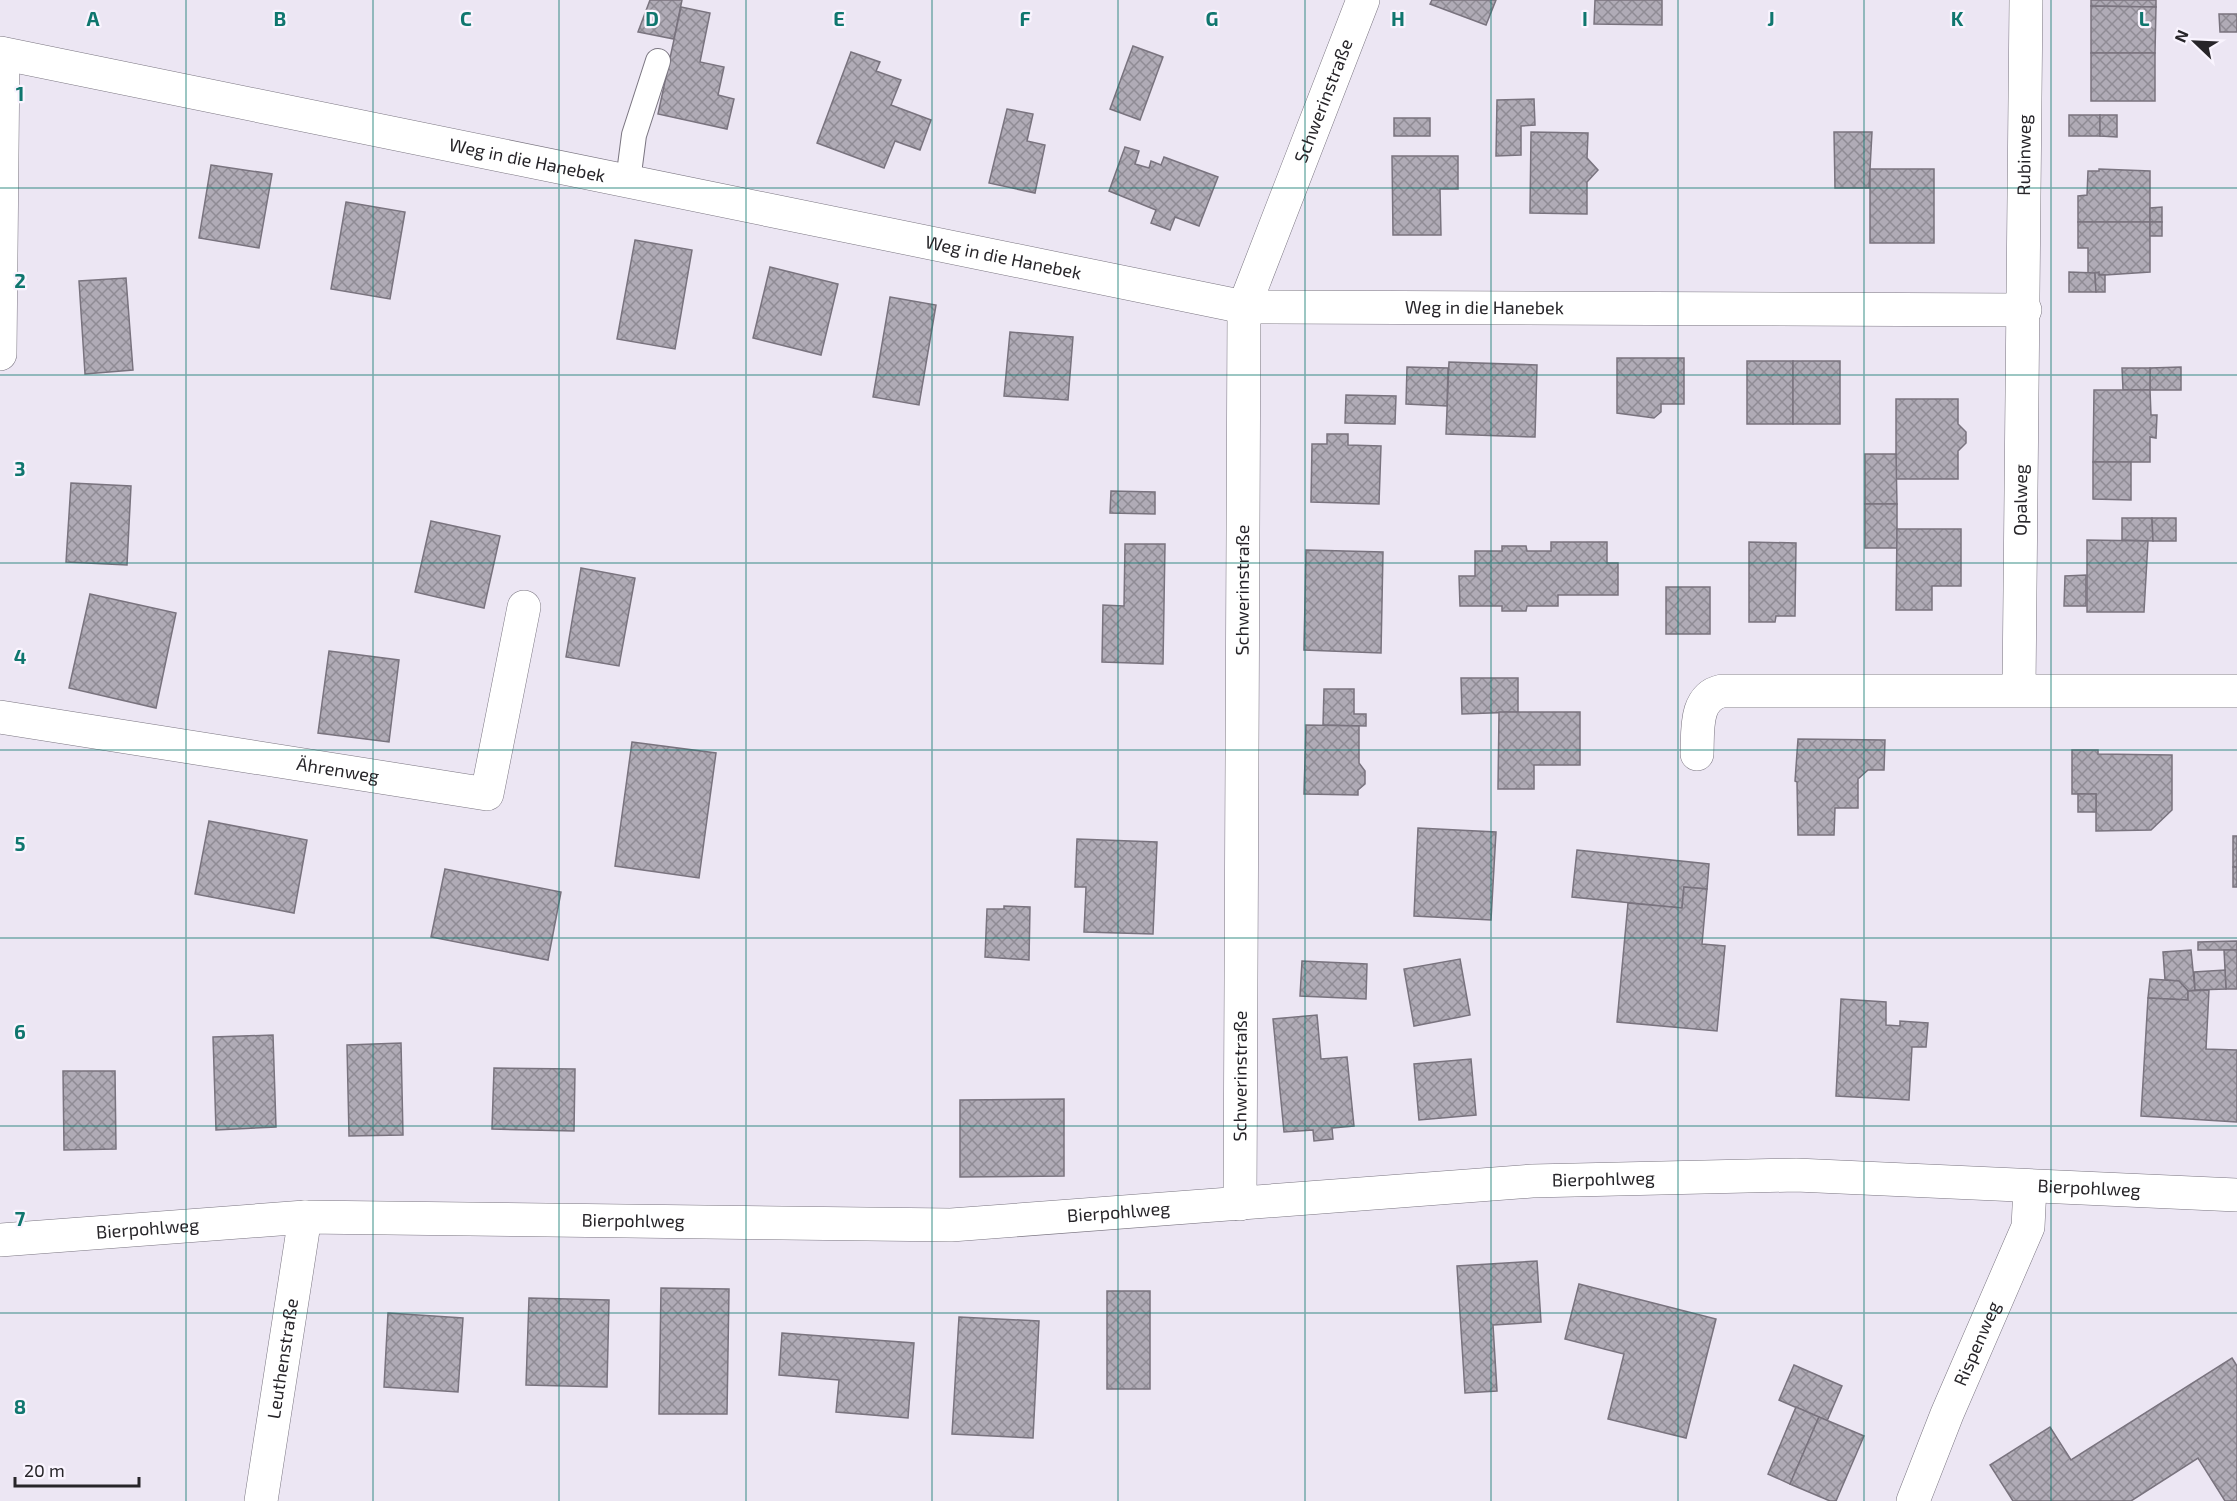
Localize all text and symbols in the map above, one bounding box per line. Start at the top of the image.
text: A [86,6,100,30]
text: B [274,6,286,30]
text: C [460,6,472,30]
text: D [645,6,659,30]
text: E [833,6,845,30]
text: F [1019,6,1031,30]
text: G [1206,6,1218,30]
text: H [1391,6,1405,30]
text: I [1582,6,1588,30]
text: J [1767,6,1775,30]
text: K [1951,6,1964,30]
text: L [2139,6,2150,30]
north arrow [2165,12,2225,72]
text: N [2170,27,2192,45]
street label: Schwerinstraße [1289,36,1357,166]
text: 1 [16,81,24,105]
street label: Rubinweg [2012,114,2035,196]
street label: Weg in die Hanebek [447,133,607,186]
street label: Weg in die Hanebek [923,230,1084,284]
text: 2 [14,268,26,292]
street label: Weg in die Hanebek [1405,296,1564,318]
text: 3 [14,456,26,480]
street label: Opalweg [2009,464,2031,536]
street label: Schwerinstraße [1230,524,1253,656]
text: 4 [14,644,27,668]
street label: Ährenweg [295,752,381,787]
text: 5 [14,831,26,855]
street label: Schwerinstraße [1228,1010,1251,1142]
text: 6 [14,1019,26,1043]
street label: Bierpohlweg [1551,1166,1655,1191]
street label: Bierpohlweg [2037,1174,2141,1201]
street label: Bierpohlweg [1066,1196,1171,1226]
text: 7 [15,1206,26,1230]
street label: Bierpohlweg [581,1208,685,1232]
street label: Bierpohlweg [95,1213,200,1243]
street label: Leuthenstraße [262,1297,302,1420]
street label: Rispenweg [1949,1298,2004,1389]
text: 8 [14,1394,26,1418]
scale bar [15,1450,140,1488]
text: 20 m [24,1459,65,1481]

